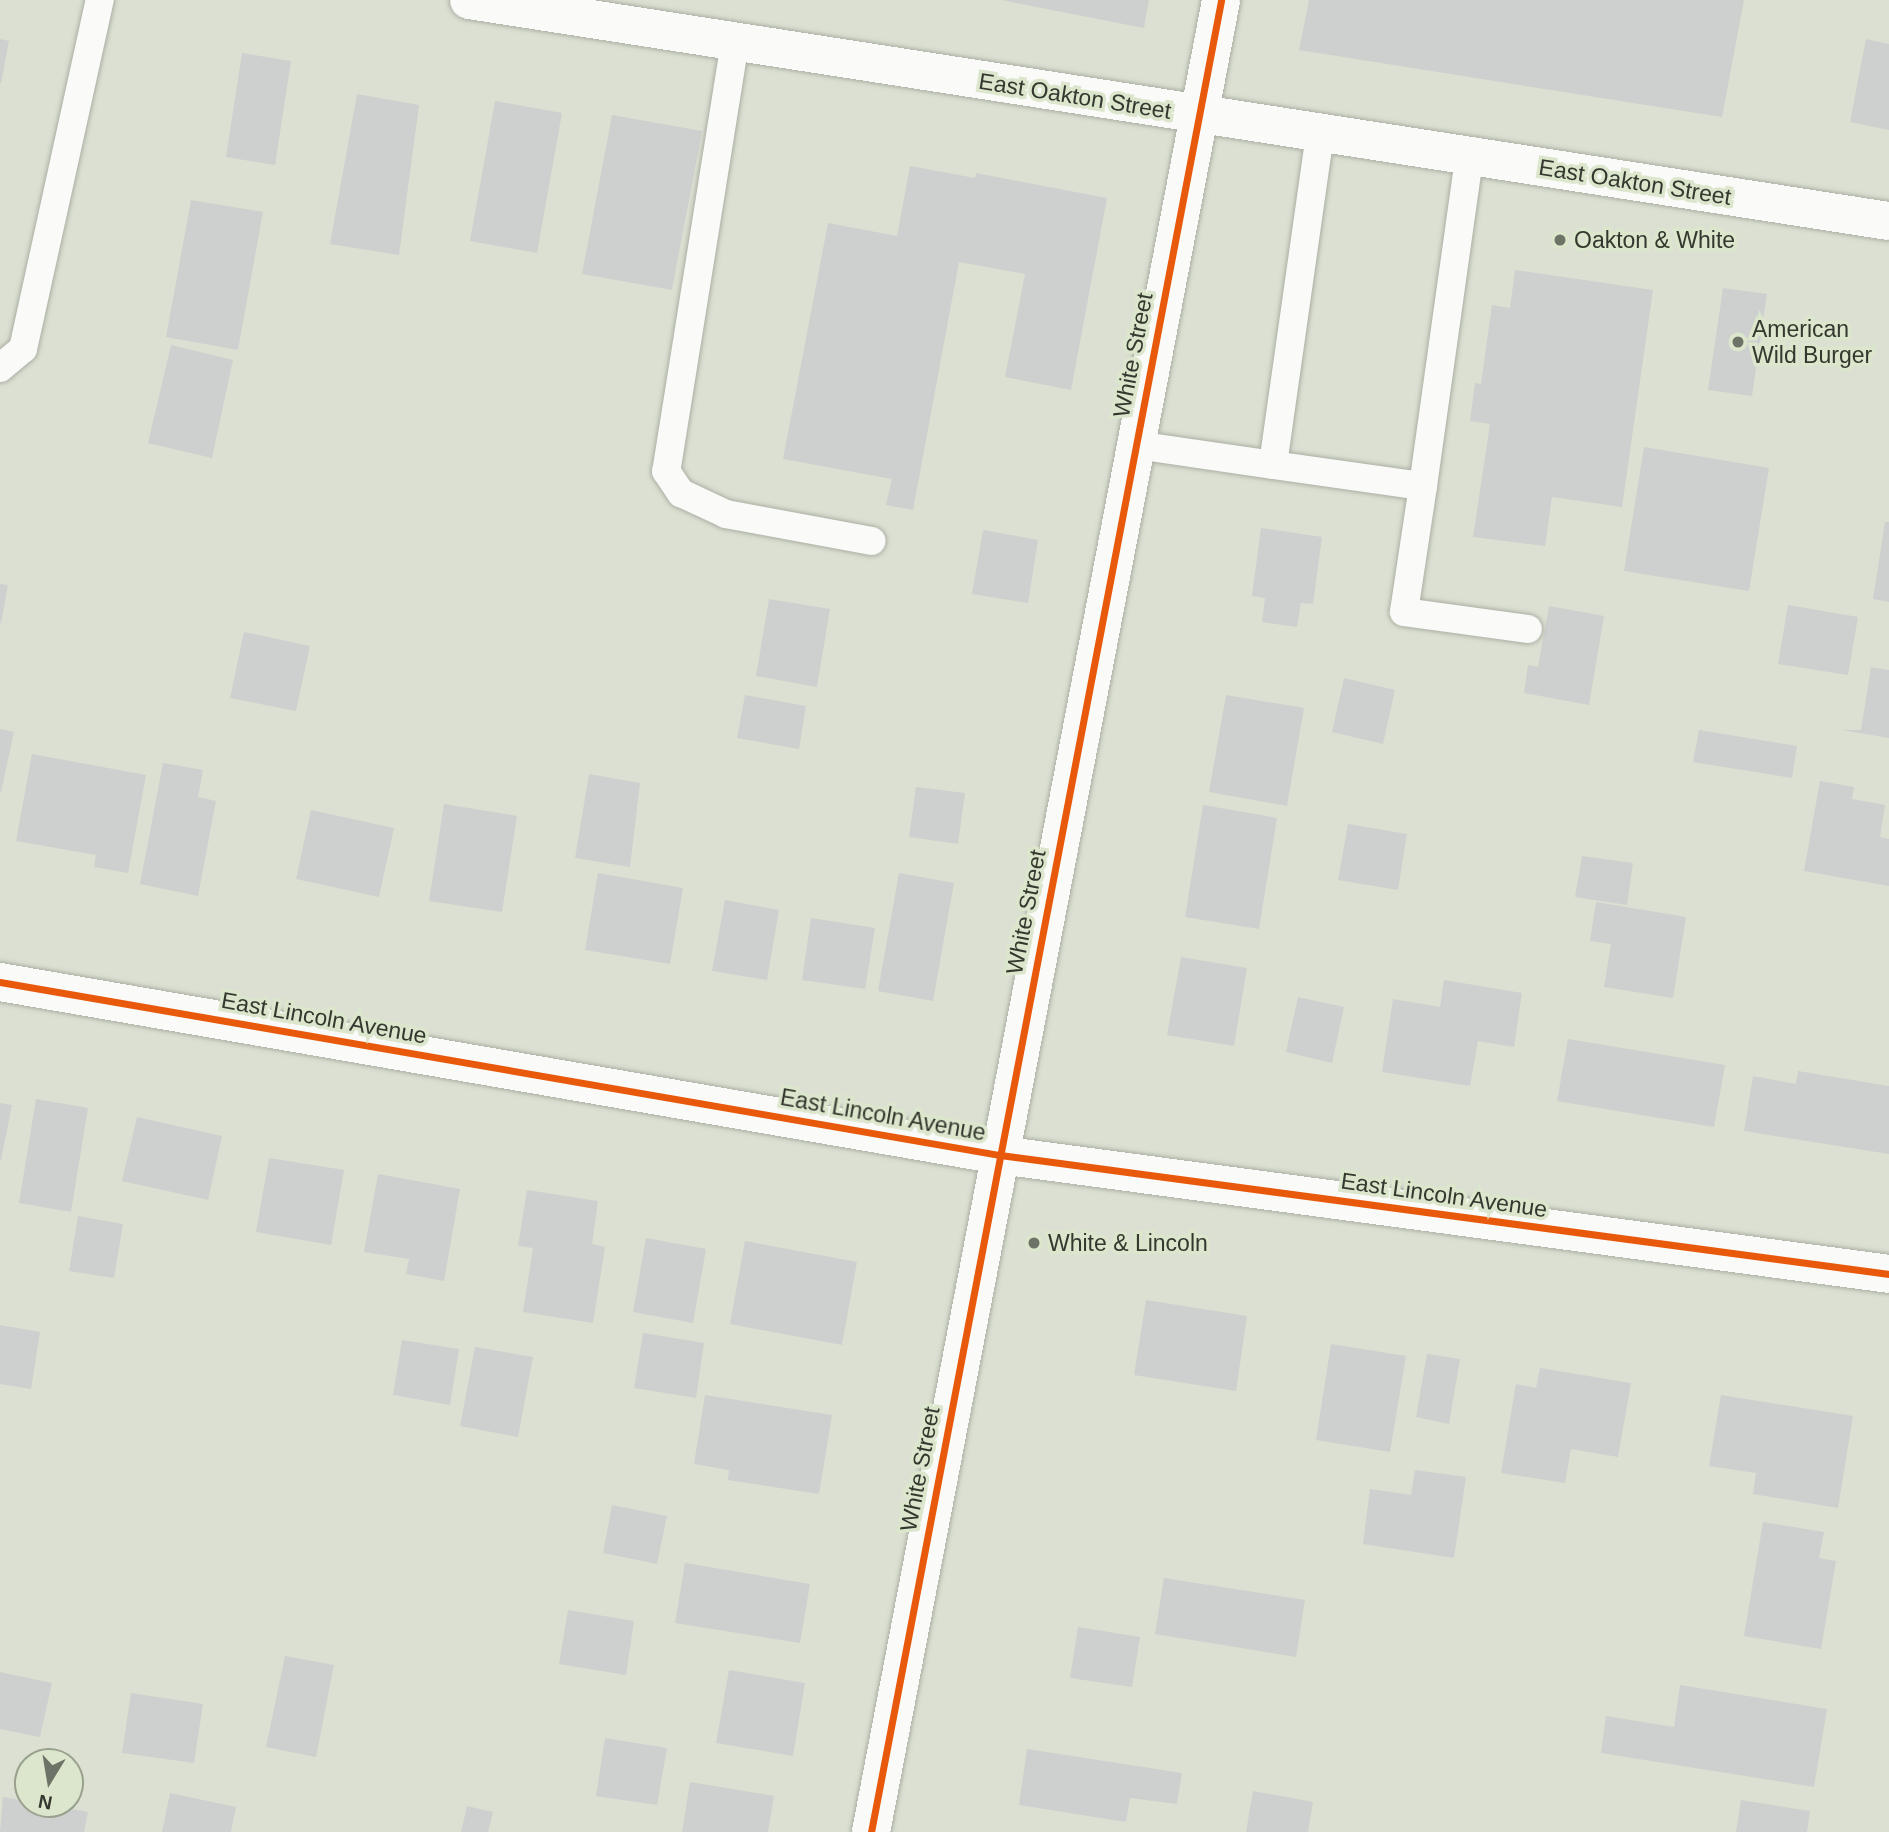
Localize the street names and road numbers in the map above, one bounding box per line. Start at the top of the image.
street label: East Oakton Street [977,67,1173,125]
street label: East Oakton Street [1537,153,1733,211]
street label: White Street [1107,290,1159,420]
street label: White Street [1000,847,1052,977]
street label: East Lincoln Avenue [219,986,429,1050]
street label: East Lincoln Avenue [778,1083,988,1147]
street label: East Lincoln Avenue [1338,1167,1550,1223]
street label: White Street [894,1404,946,1534]

